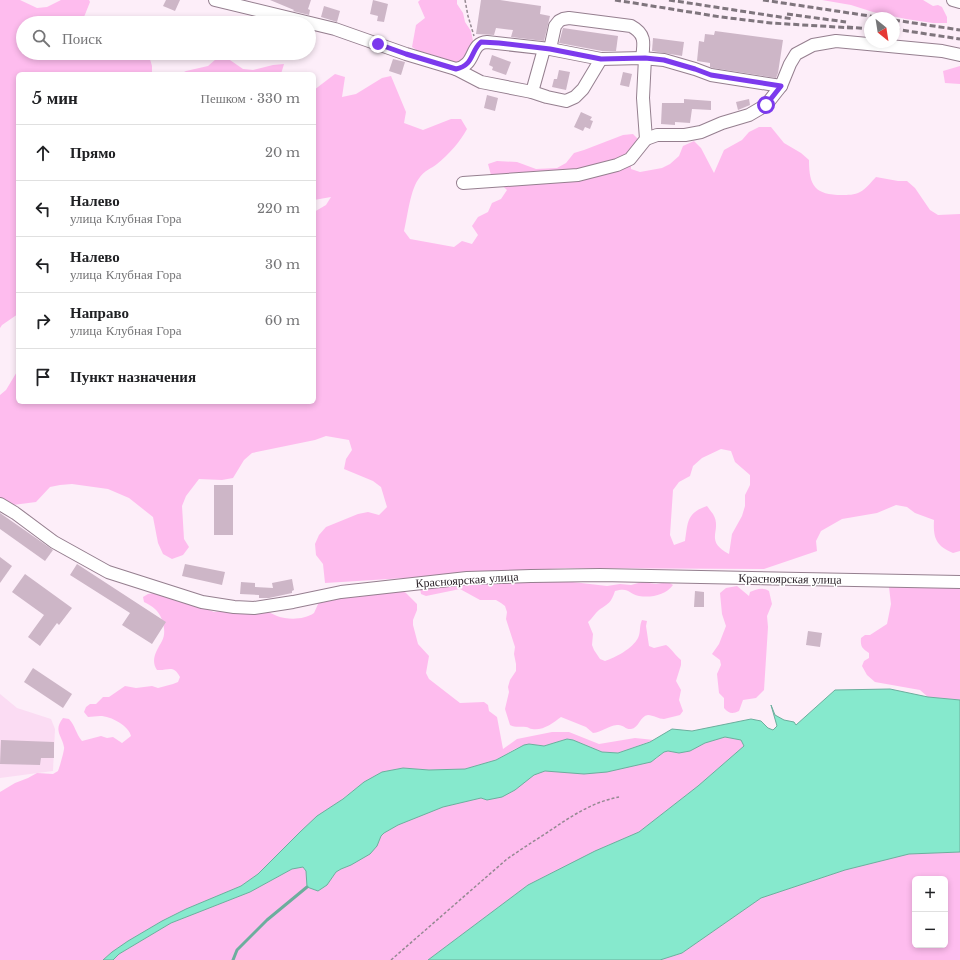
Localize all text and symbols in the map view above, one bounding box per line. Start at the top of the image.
north arrow [864,12,900,48]
search box [16,16,316,60]
icon: search [30,27,52,49]
text: Поиск [62,29,102,48]
route end [369,35,387,53]
text: 5 мин [32,88,78,109]
text: Пешком · 330 m [201,90,300,107]
route start [757,96,775,114]
icon: ahead [32,142,54,164]
text: Прямо [70,143,116,162]
text: 20 m [265,144,300,161]
text: Налево [70,191,120,210]
icon: left [32,198,54,220]
text: 220 m [257,200,300,217]
text: улица Клубная Гора [70,210,182,227]
text: Налево [70,247,120,266]
icon: left [32,254,54,276]
text: 30 m [265,256,300,273]
text: улица Клубная Гора [70,266,182,283]
text: Направо [70,303,129,322]
icon: right [32,310,54,332]
text: 60 m [265,312,300,329]
text: улица Клубная Гора [70,322,182,339]
icon: arrive [32,366,54,388]
text: Пункт назначения [70,367,196,386]
street label: Красноярская улица [415,568,520,591]
street label: Красноярская улица [738,570,842,587]
map controls [912,876,948,948]
button: + [912,876,948,912]
button: − [912,912,948,948]

